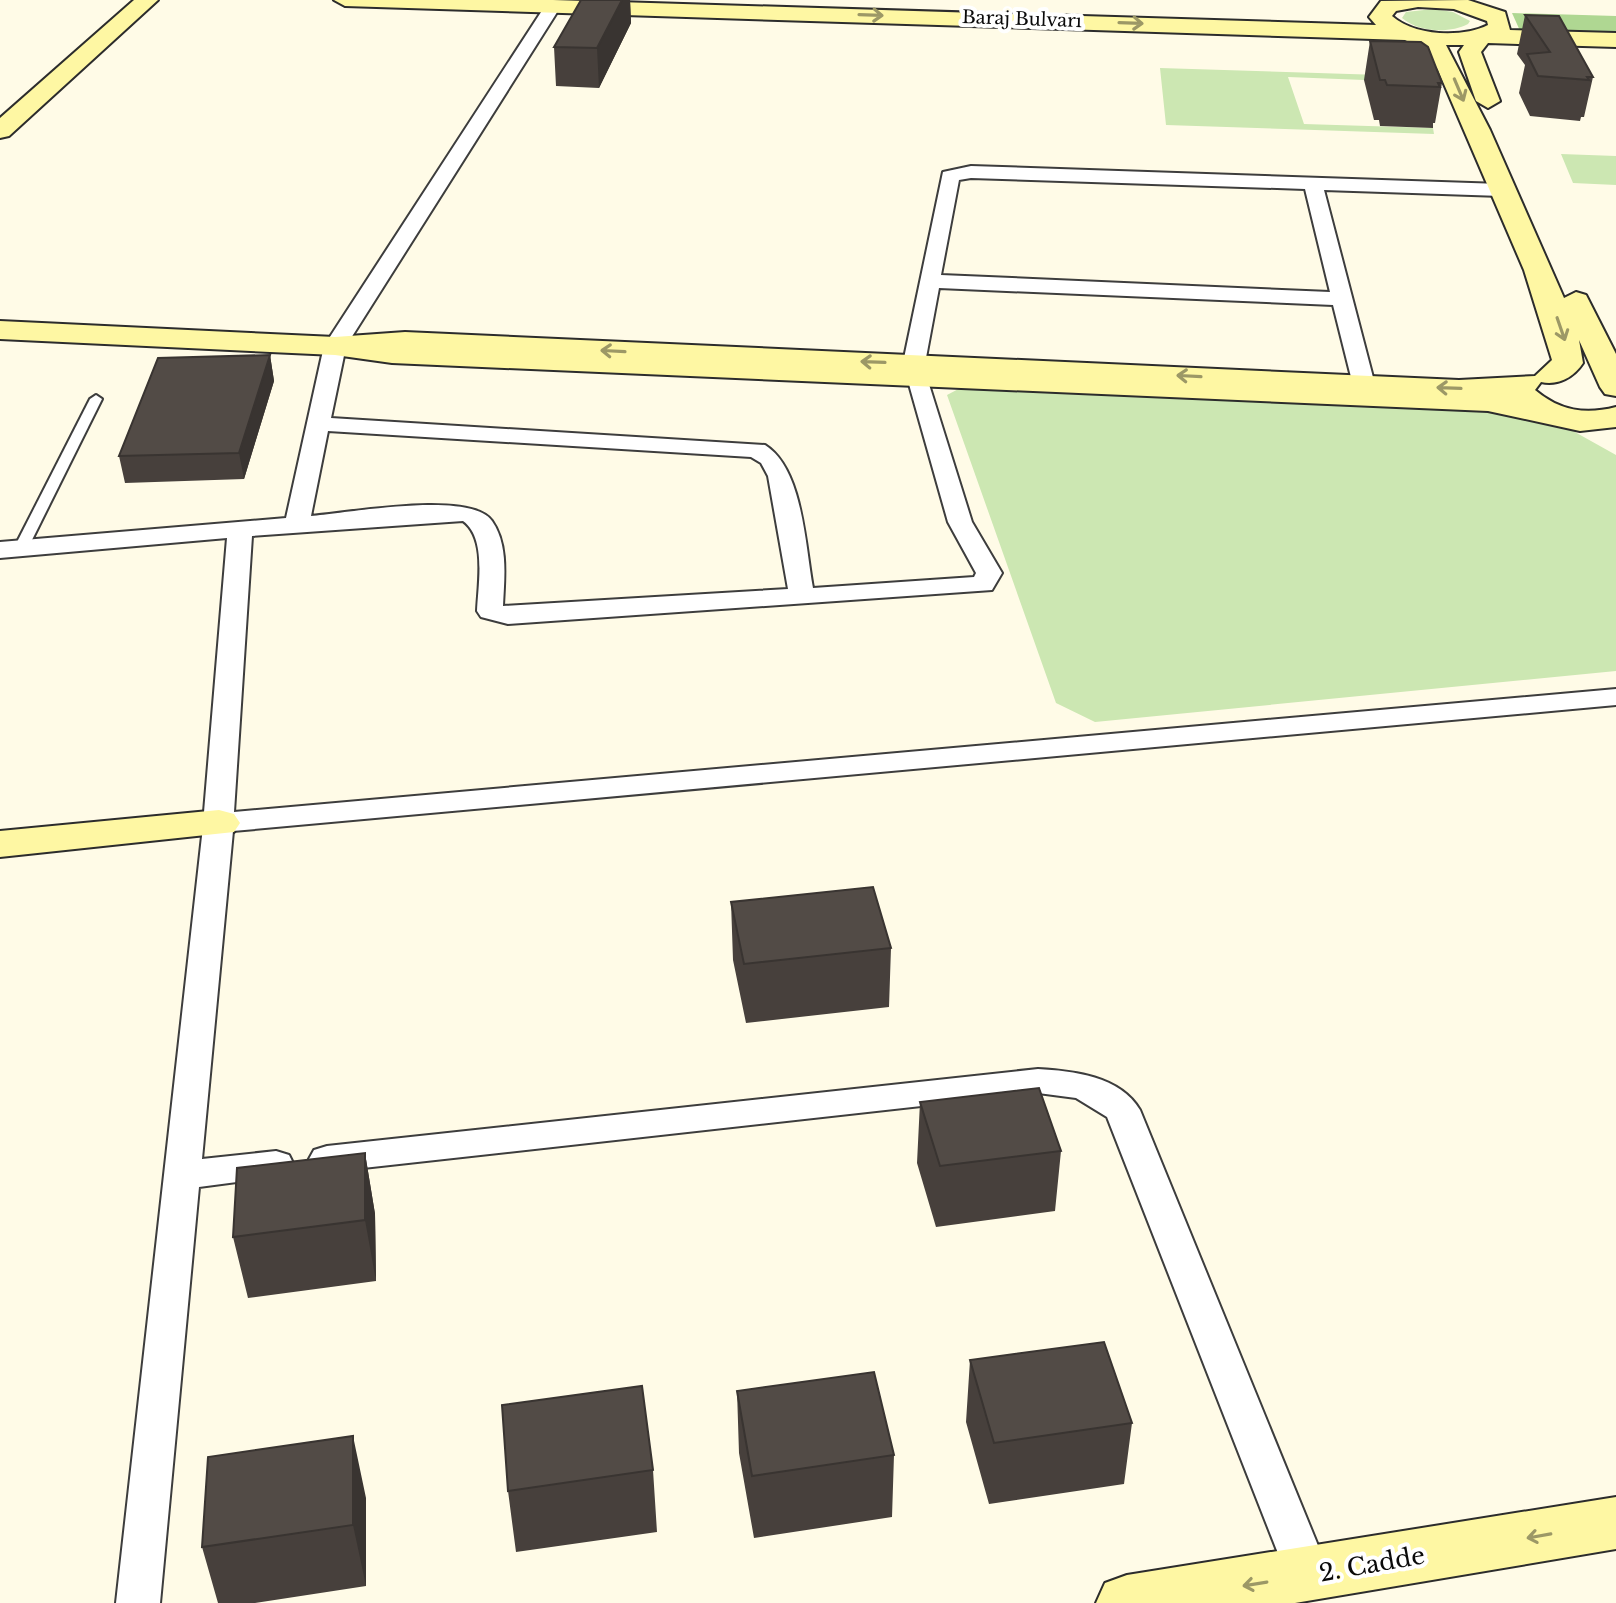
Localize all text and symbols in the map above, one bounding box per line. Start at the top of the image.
street label: Baraj Bulvarı [962,6,1082,32]
one-way arrow [857,8,884,23]
one-way arrow [1117,15,1144,30]
one-way arrow [1452,77,1467,102]
one-way arrow [1555,316,1570,341]
one-way arrow [600,343,627,358]
one-way arrow [860,354,887,369]
one-way arrow [1176,369,1203,384]
one-way arrow [1436,381,1463,396]
one-way arrow [1527,1529,1552,1544]
street label: 2. Cadde [1317,1540,1427,1588]
one-way arrow [1243,1577,1268,1592]

